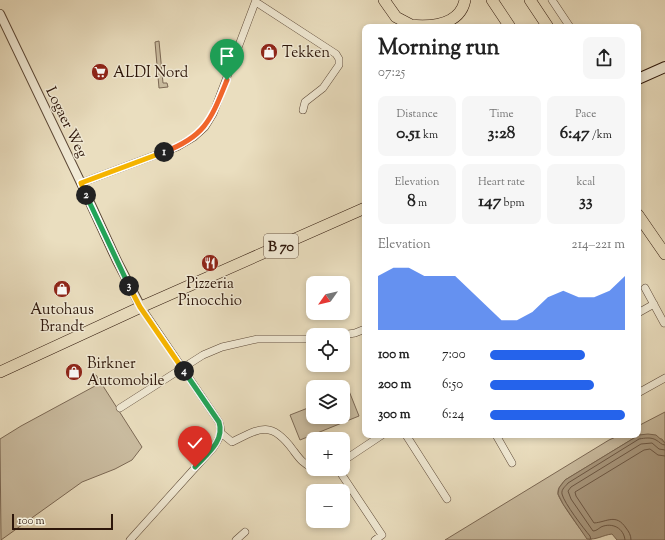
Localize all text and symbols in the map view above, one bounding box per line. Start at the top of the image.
text: Morning run [378,33,500,65]
button: share [583,37,625,79]
pin [210,39,244,80]
shop icon: Tekken [259,42,279,62]
place label: Tekken [282,43,330,64]
icon: arrive [216,45,238,67]
supermarket icon: ALDI Nord [90,62,110,82]
place label: ALDI Nord [113,63,189,84]
text: 07:25 [378,64,405,82]
street label: Logaer Weg [39,84,92,162]
text: Distance [396,106,438,122]
text: Time [489,106,514,122]
text: Pace [575,106,596,122]
text: 0.51 [396,122,421,146]
text: 3:28 [488,122,515,146]
text: 6:47 [560,122,590,146]
text: km [421,127,438,143]
text: /km [590,127,612,143]
pin: 1 [154,142,174,162]
text: 1 [162,144,166,160]
text: Elevation [395,174,439,190]
text: Heart rate [478,174,525,190]
text: kcal [576,174,595,190]
pin: 2 [76,185,96,205]
text: 2 [83,187,89,203]
text: 8 [407,190,416,214]
text: 147 [478,190,501,214]
text: 33 [579,190,593,214]
text: m [416,195,427,211]
text: bpm [501,195,525,211]
road number: B 70 [264,234,298,258]
text: Elevation [378,236,431,254]
text: 214–221 m [572,236,625,254]
restaurant icon: Pizzeria Pinocchio [200,253,220,273]
place label: Pizzeria Pinocchio [178,274,242,312]
pin: 3 [119,276,139,296]
north arrow [306,276,350,320]
map controls [306,276,350,528]
text: 3 [127,278,131,294]
shop icon: Autohaus Brandt [52,279,72,299]
place label: Autohaus Brandt [30,300,94,338]
button: locate [306,328,350,372]
text: 100 m [378,346,410,364]
text: 7:00 [442,346,466,364]
place label: Birkner Automobile [87,354,164,392]
pin: 4 [174,361,194,381]
shop icon: Birkner Automobile [64,362,84,382]
text: 4 [181,363,187,379]
text: 200 m [378,376,411,394]
text: 6:50 [442,376,463,394]
button: layers [306,380,350,424]
text: 300 m [378,406,410,424]
text: 6:24 [442,406,464,424]
pin [178,426,212,467]
icon: check [184,432,206,454]
button: + [306,432,350,476]
button: − [306,484,350,528]
scale bar [12,512,113,531]
text: 100 m [18,513,45,529]

